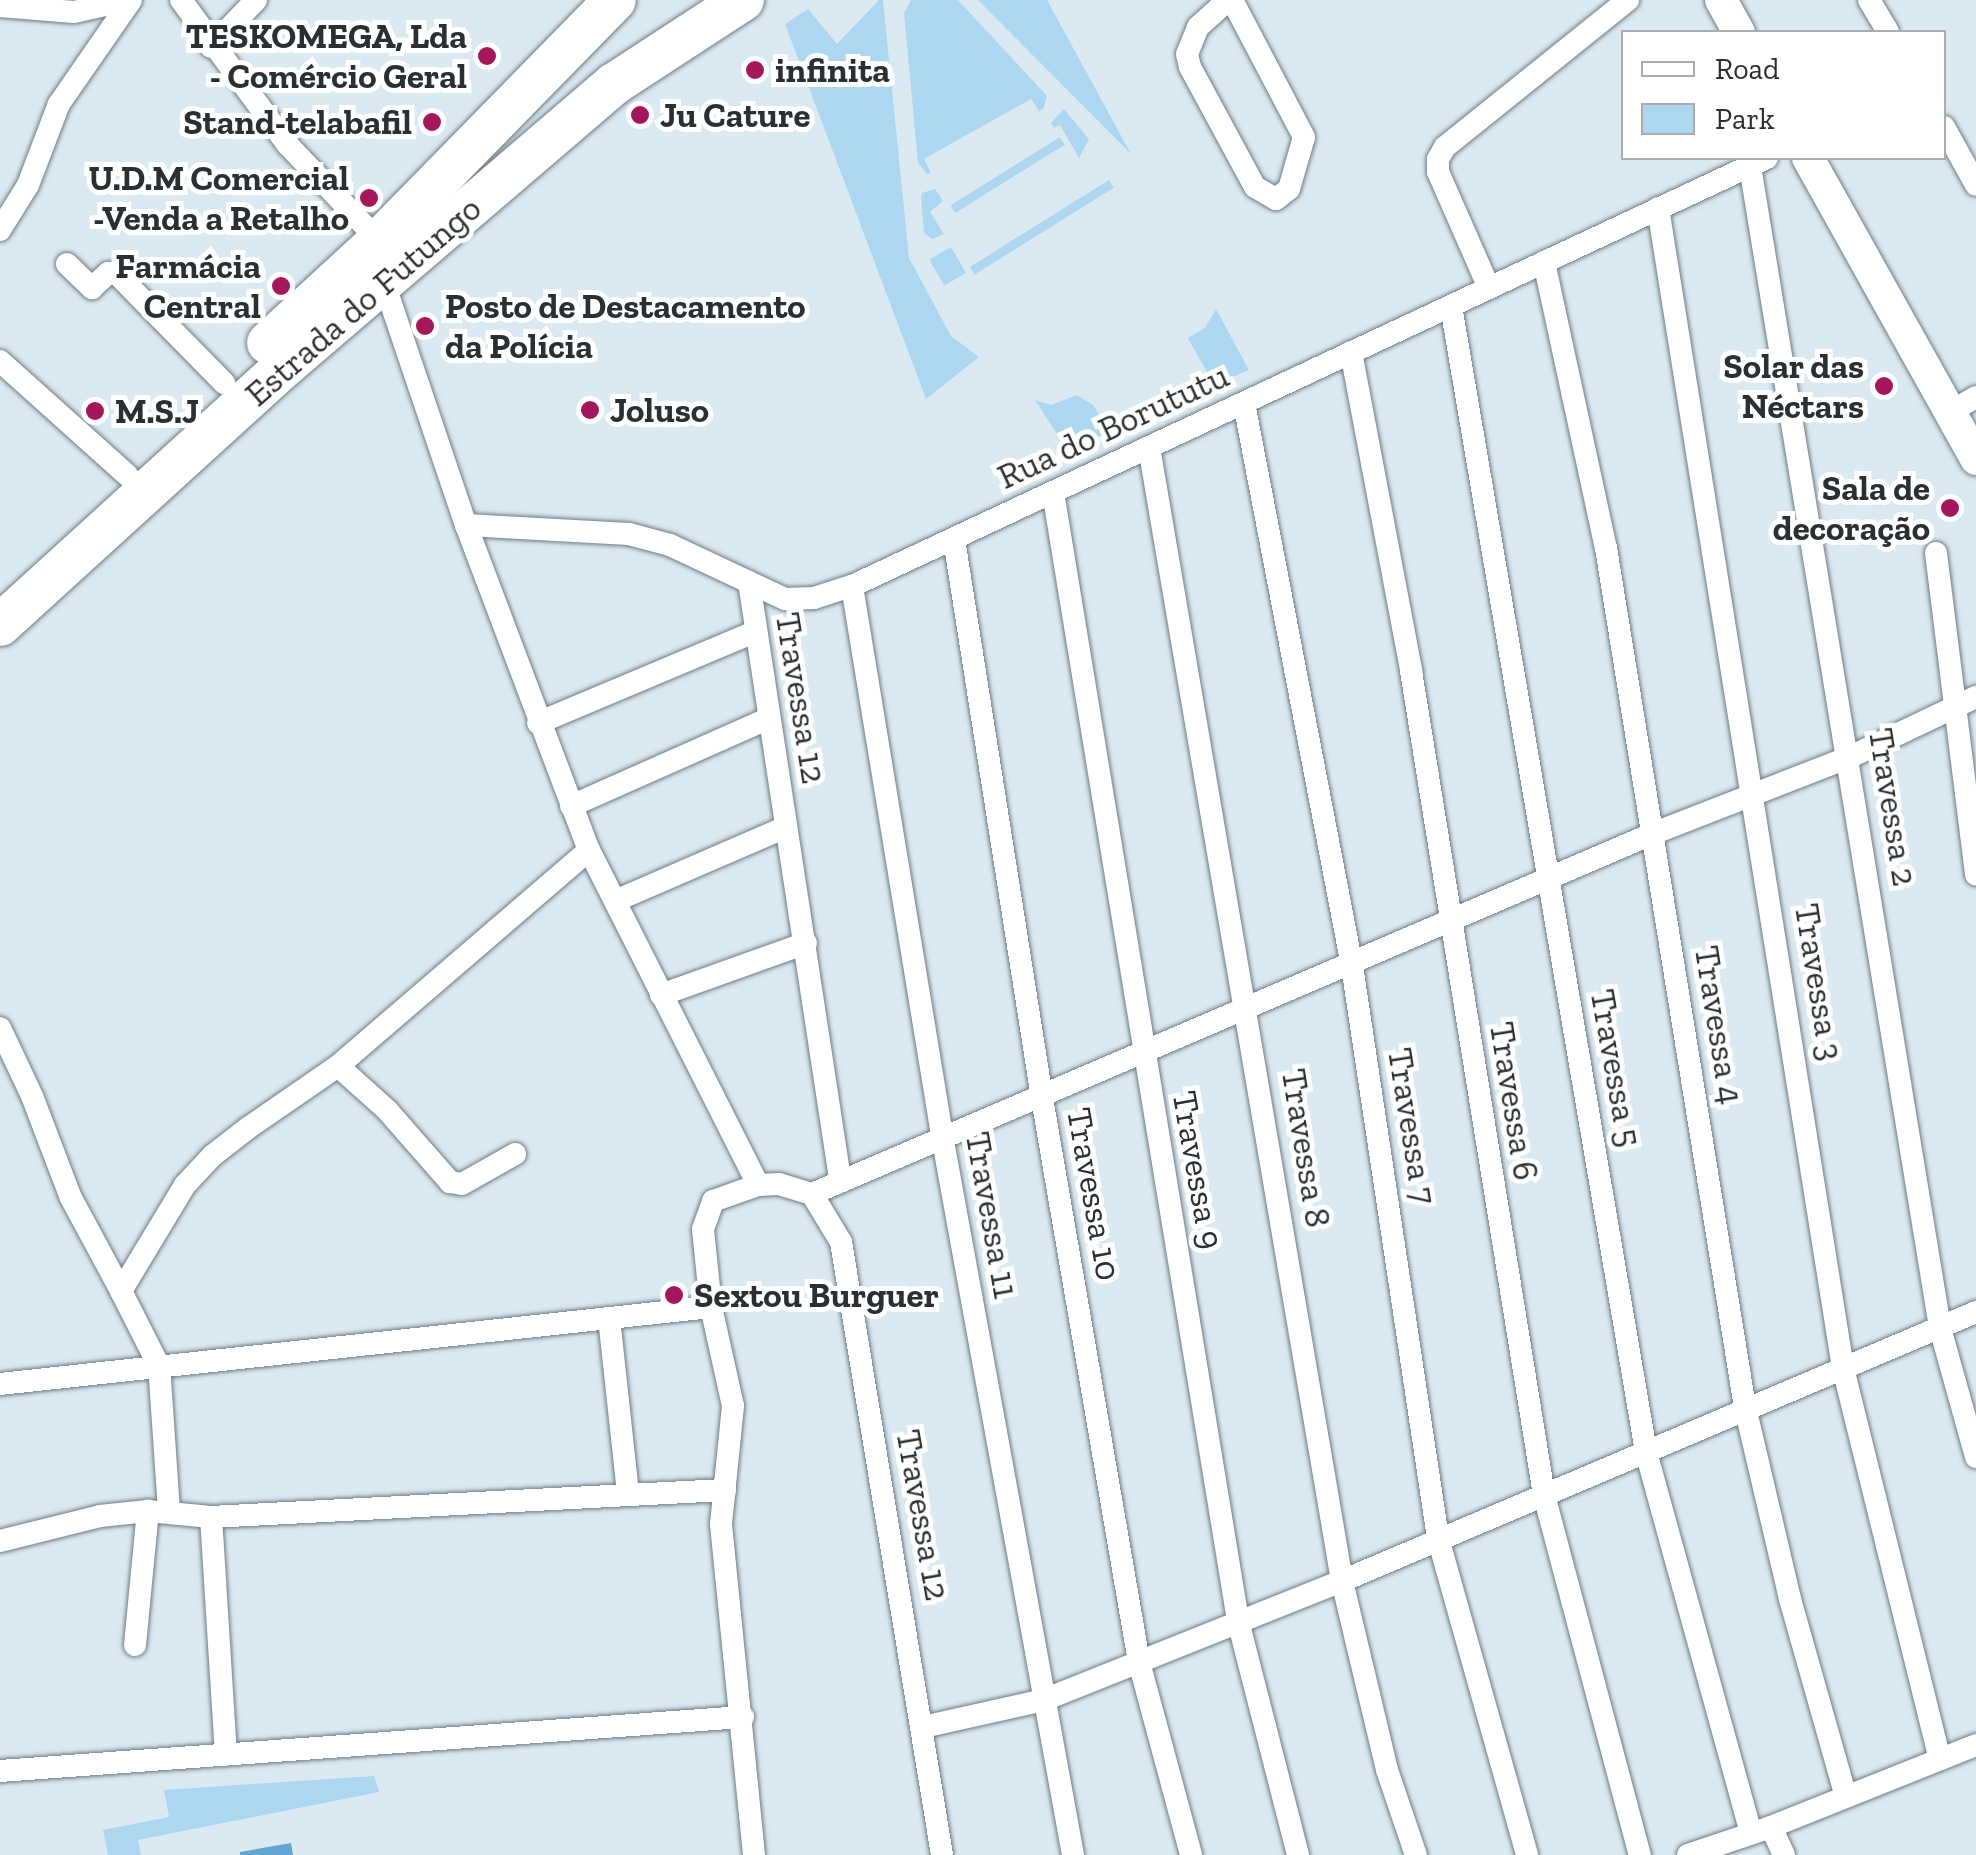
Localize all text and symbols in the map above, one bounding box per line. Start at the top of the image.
place label: TESKOMEGA, Lda - Comércio Geral [186,15,467,97]
legend [1621,30,1946,160]
marker: TESKOMEGA, Lda - Comércio Geral [476,45,498,67]
place label: infinita [775,49,890,91]
text: Road [1715,51,1780,87]
marker: infinita [744,59,766,81]
place label: Ju Cature [660,94,810,136]
place label: Stand-telabafil [183,101,412,143]
text: Park [1715,101,1775,137]
marker: Ju Cature [629,104,651,126]
marker: Stand-telabafil [421,111,443,133]
place label: U.D.M Comercial -Venda a Retalho [89,157,349,239]
street label: Estrada do Futungo [237,187,489,415]
marker: U.D.M Comercial -Venda a Retalho [358,187,380,209]
place label: Farmácia Central [115,245,261,327]
marker: Farmácia Central [270,275,292,297]
place label: Posto de Destacamento da Polícia [445,285,806,367]
marker: Posto de Destacamento da Polícia [414,315,436,337]
place label: Solar das Néctars [1723,345,1864,427]
street label: Rua do Borututu [991,354,1235,498]
marker: Solar das Néctars [1873,375,1895,397]
place label: Joluso [610,389,709,431]
place label: M.S.J [115,390,199,432]
marker: Joluso [579,399,601,421]
marker: M.S.J [84,400,106,422]
place label: Sala de decoração [1773,467,1930,549]
marker: Sala de decoração [1939,497,1961,519]
street label: Travessa 12 [767,609,835,787]
street label: Travessa 2 [1860,725,1926,889]
street label: Travessa 3 [1786,901,1852,1063]
street label: Travessa 4 [1686,943,1752,1107]
street label: Travessa 5 [1582,986,1650,1150]
street label: Travessa 6 [1481,1019,1547,1183]
street label: Travessa 7 [1379,1045,1445,1207]
street label: Travessa 8 [1273,1066,1339,1230]
street label: Travessa 9 [1163,1088,1233,1252]
street label: Travessa 10 [1058,1104,1130,1284]
street label: Travessa 11 [957,1129,1027,1301]
place label: Sextou Burguer [694,1274,939,1316]
marker: Sextou Burguer [663,1284,685,1306]
street label: Travessa 12 [887,1426,959,1604]

